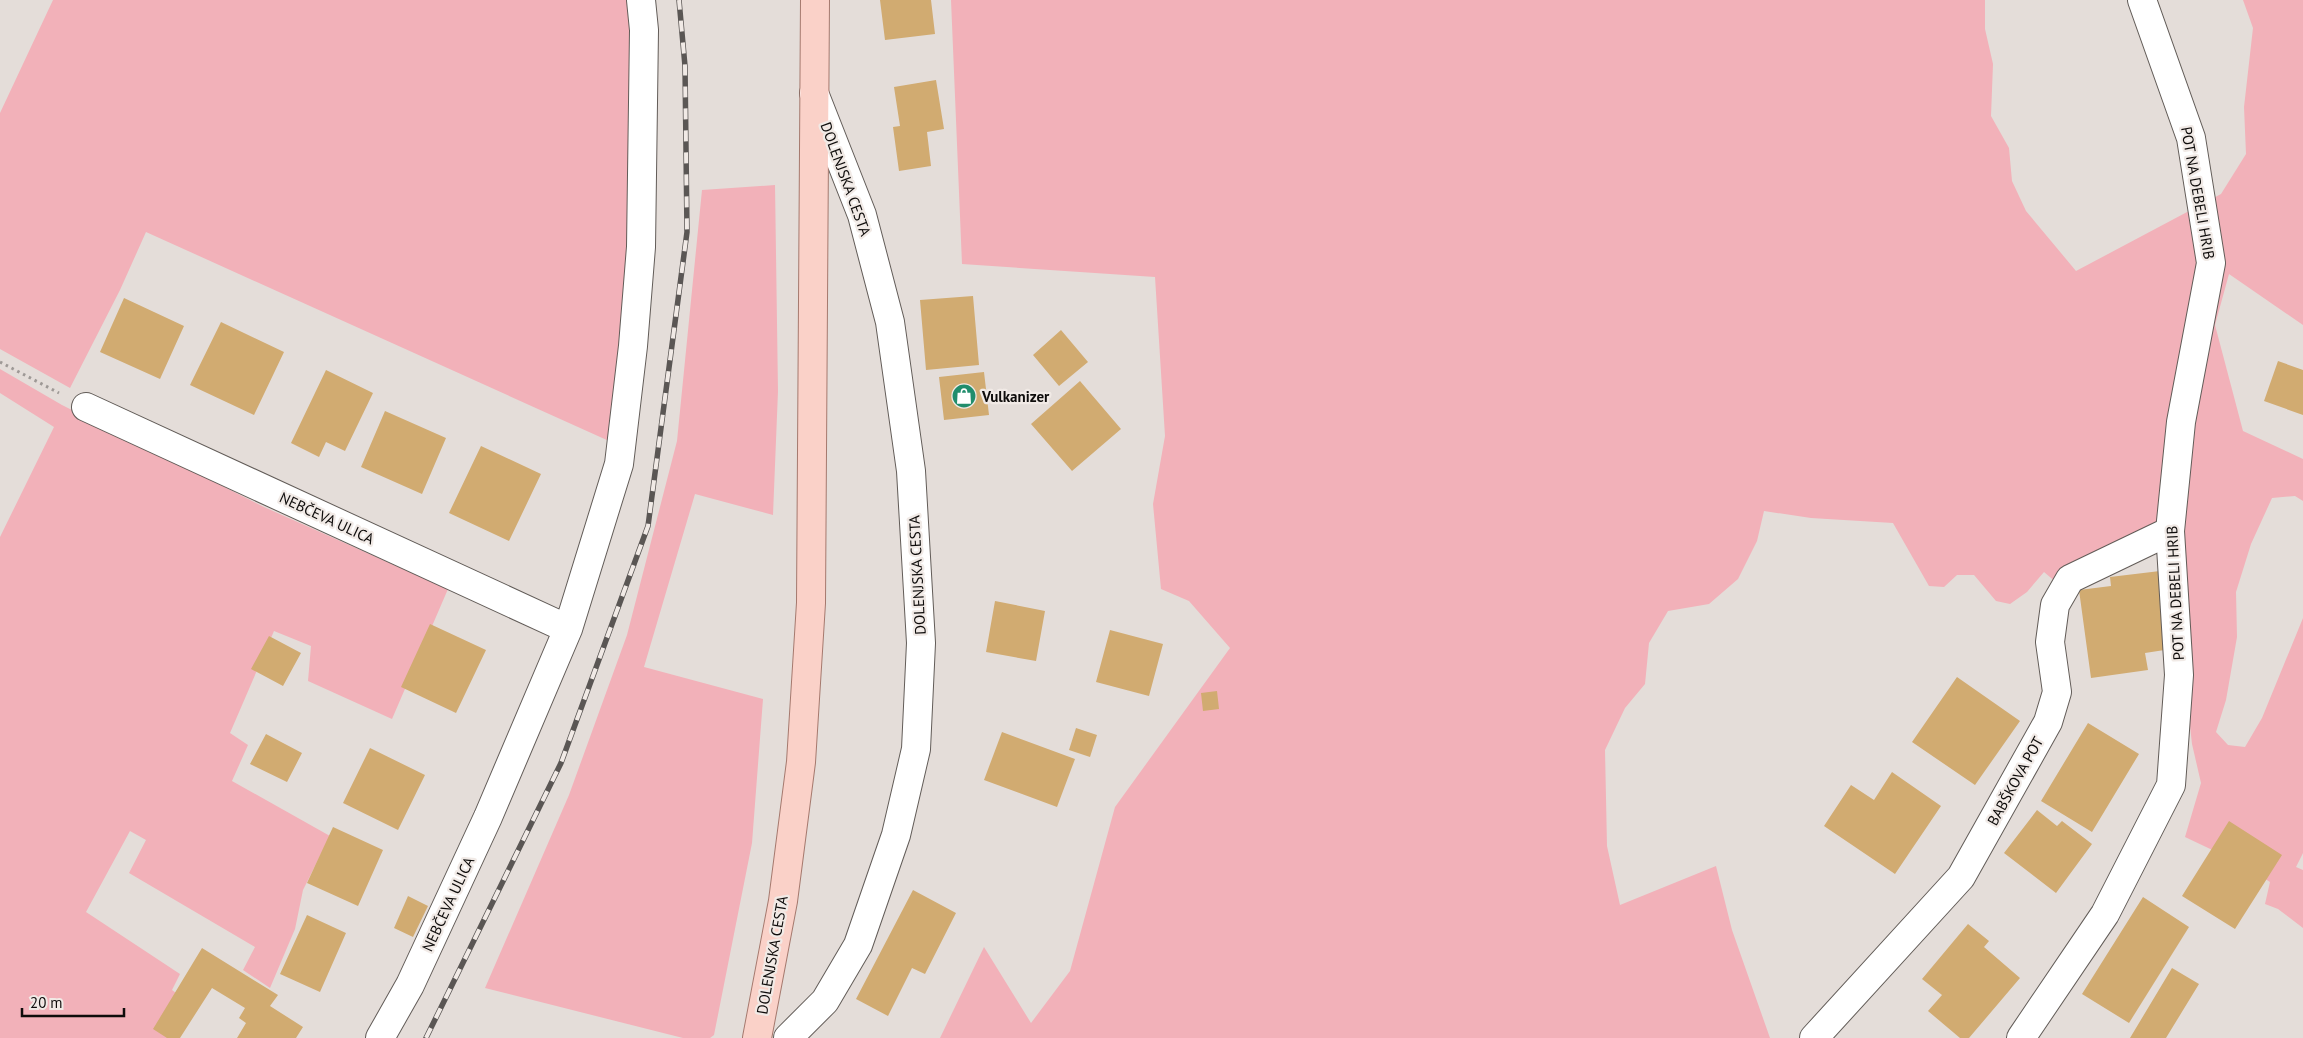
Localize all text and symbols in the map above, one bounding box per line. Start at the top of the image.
street label: DOLENJSKA CESTA [817,119,875,239]
street label: POT NA DEBELI HRIB [2177,125,2219,261]
shop icon: Vulkanizer [951,383,977,409]
place label: Vulkanizer [981,387,1050,406]
street label: NEBČEVA ULICA [277,488,378,548]
street label: DOLENJSKA CESTA [904,514,930,635]
street label: POT NA DEBELI HRIB [2162,525,2188,661]
street label: BABŠKOVA POT [1983,733,2048,829]
street label: NEBČEVA ULICA [418,853,478,954]
street label: DOLENJSKA CESTA [752,894,792,1016]
scale bar [22,986,125,1018]
text: 20 m [30,993,63,1012]

